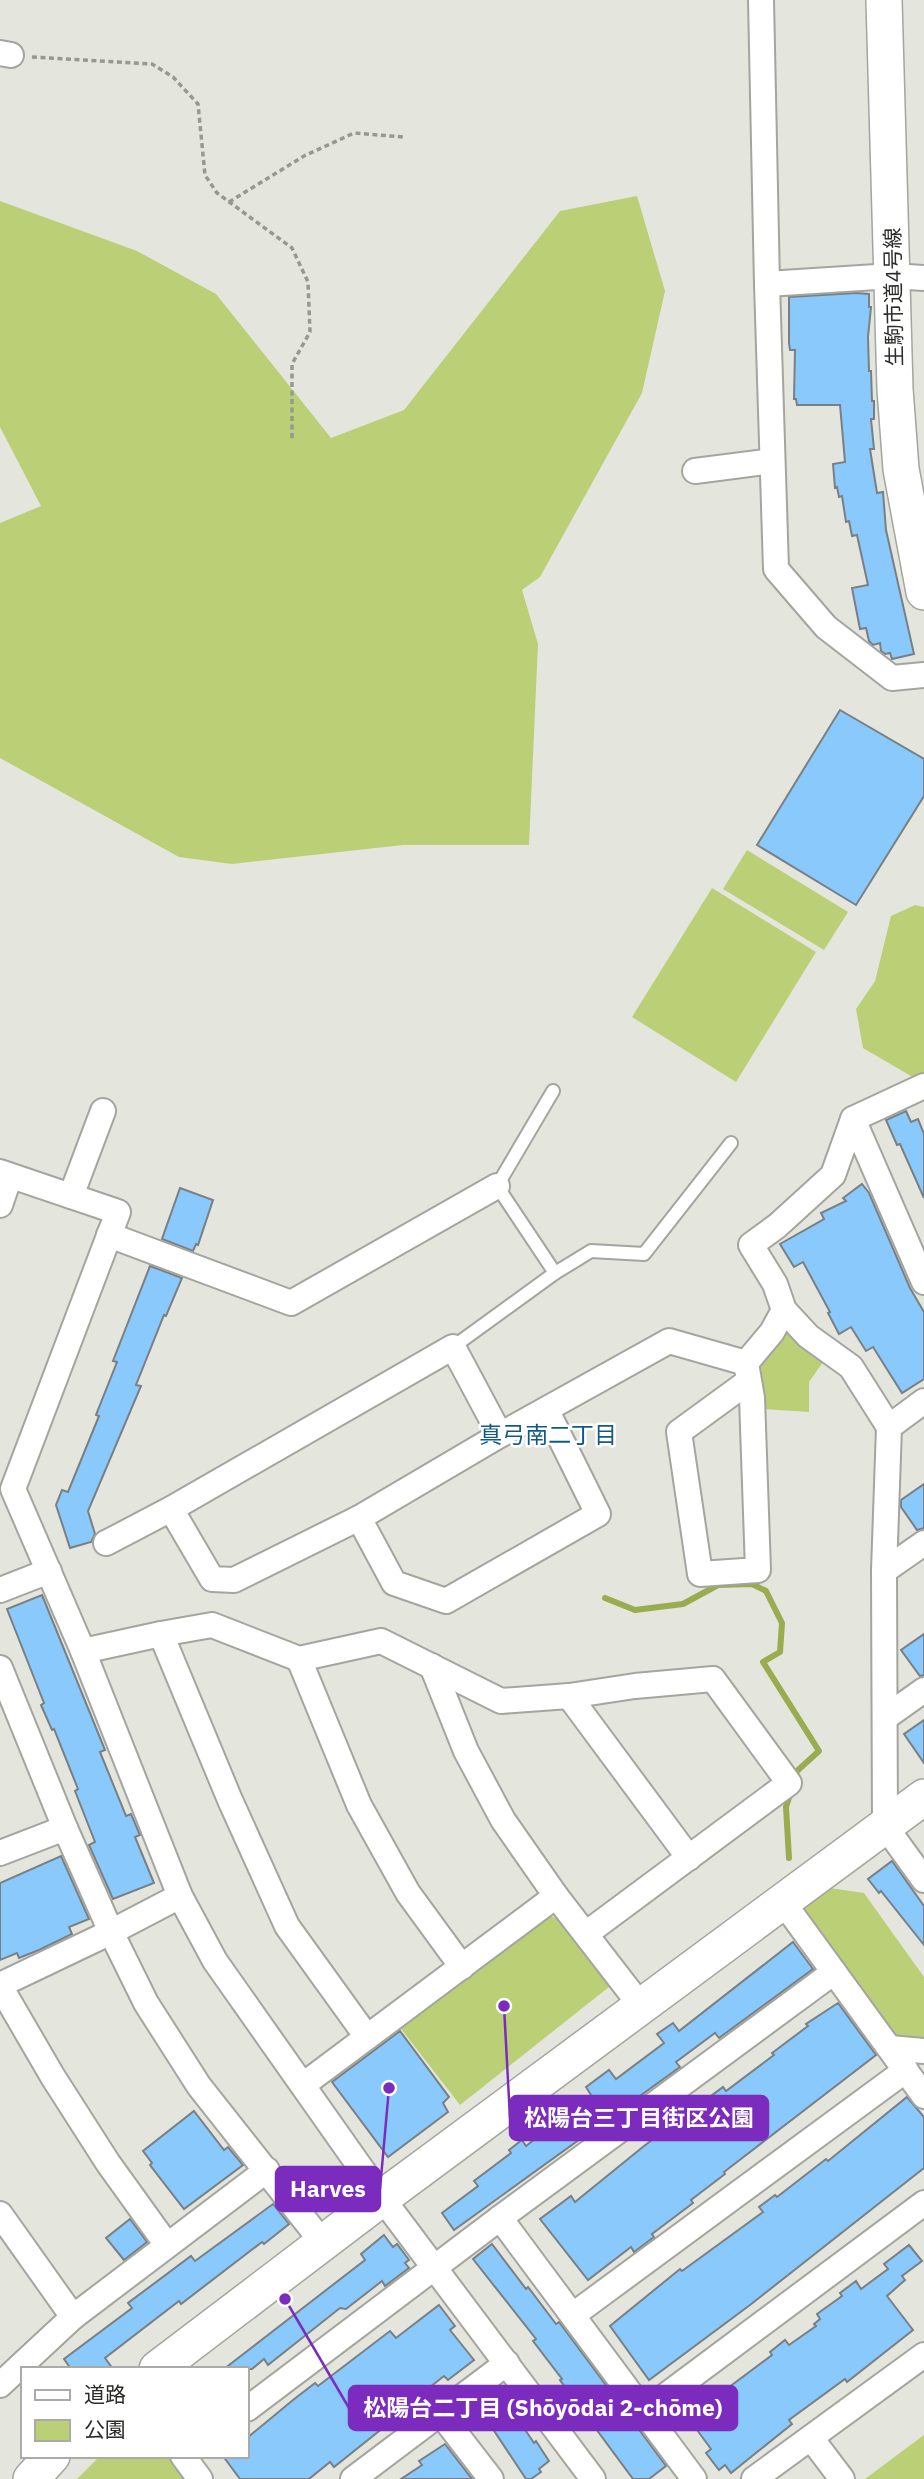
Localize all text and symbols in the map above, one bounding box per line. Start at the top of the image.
street label: 生駒市道4号線 [878,227,908,367]
district label: 真弓南二丁目 [479,1419,617,1449]
callout: 松陽台三丁目街区公園 [510,2096,768,2140]
text: 松陽台三丁目街区公園 [524,2102,754,2132]
callout: Harves [276,2167,380,2211]
text: Harves [290,2173,366,2203]
legend [21,2367,248,2458]
text: 道路 [84,2380,126,2408]
callout: 松陽台二丁目 (Shōyōdai 2-chōme) [349,2386,737,2430]
text: 松陽台二丁目 (Shōyōdai 2-chōme) [363,2392,723,2422]
text: 公園 [84,2415,126,2443]

